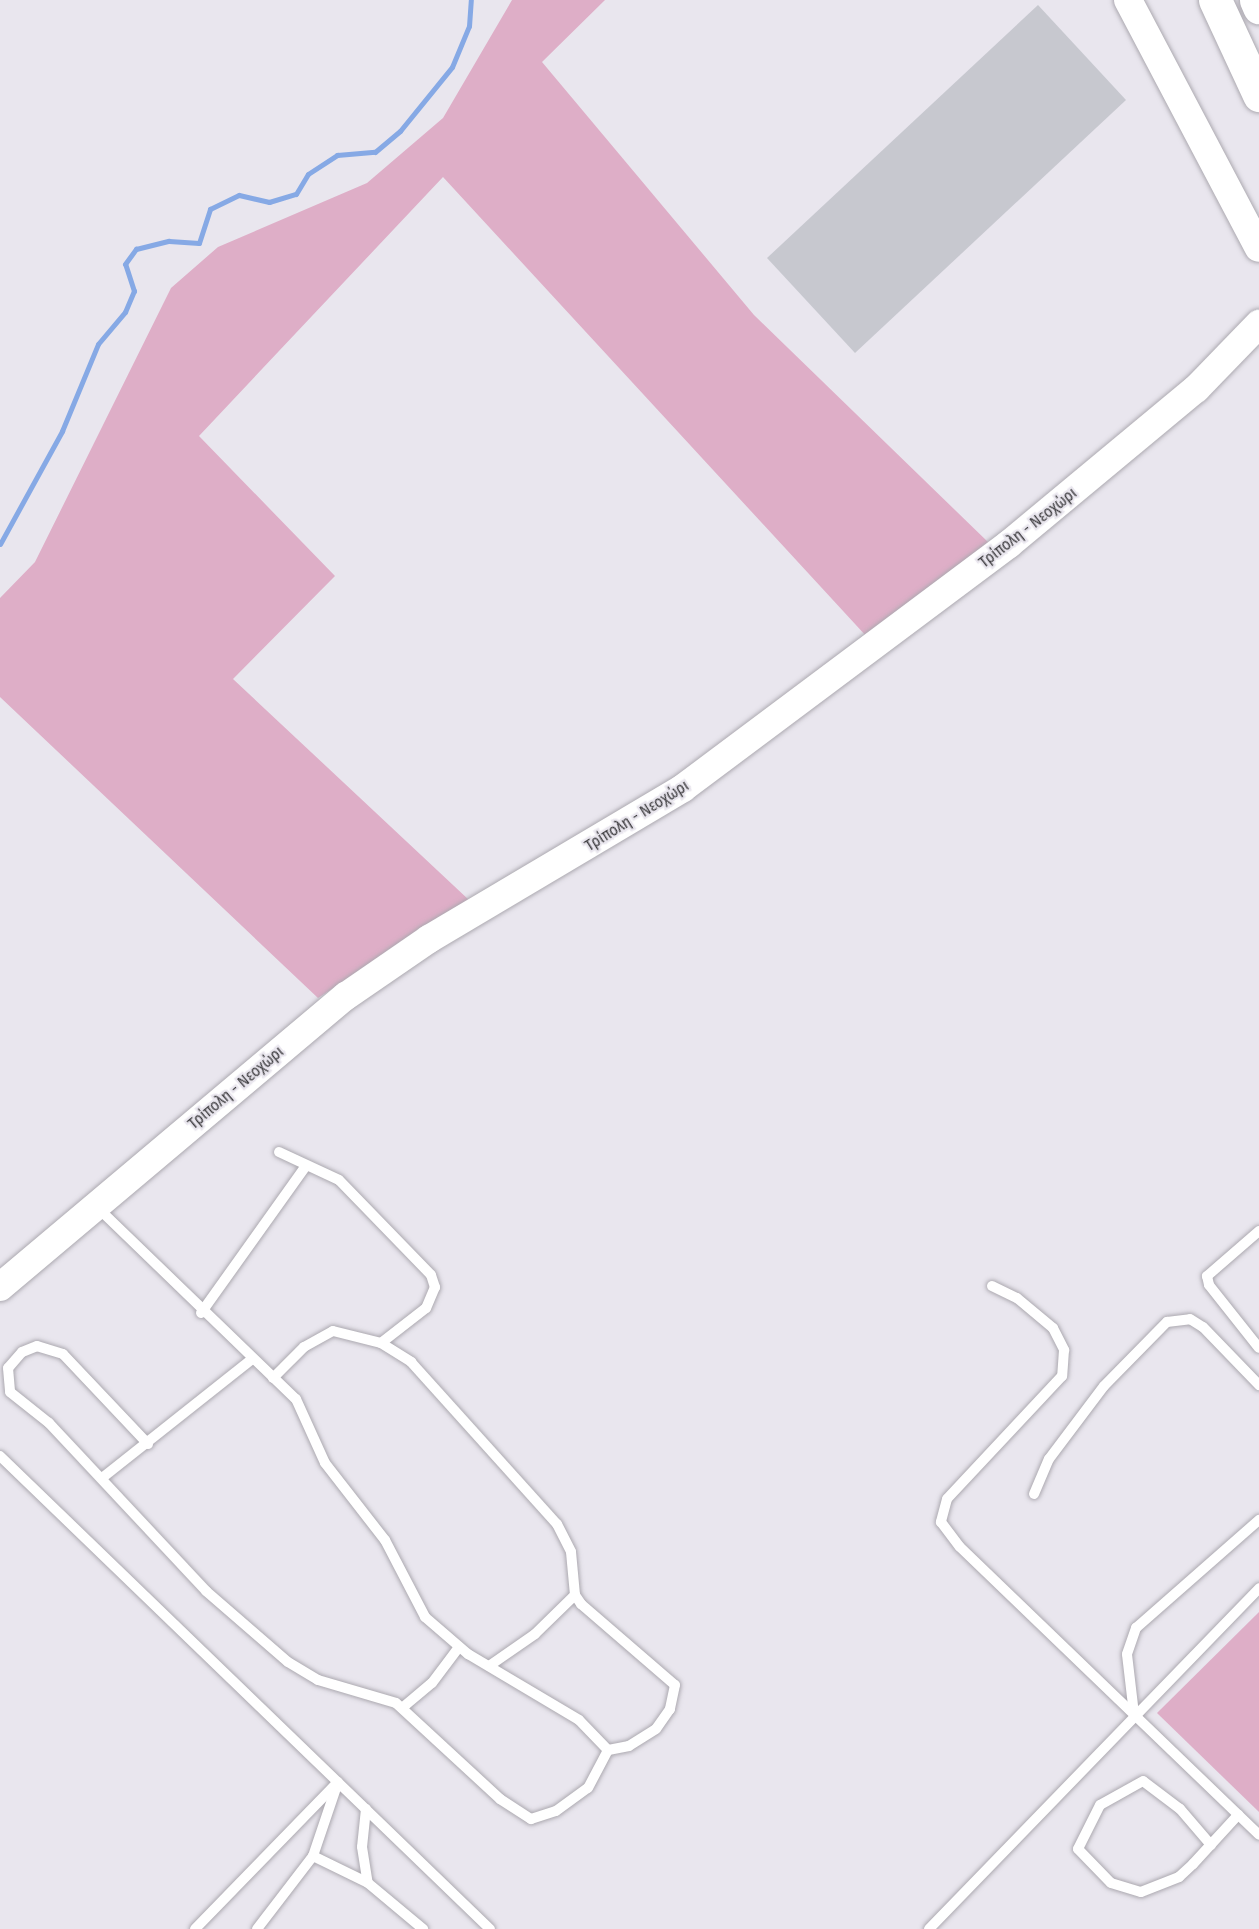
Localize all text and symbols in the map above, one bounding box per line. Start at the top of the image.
street label: Τρίπολη - Νεοχώρι [975,484,1081,572]
street label: Τρίπολη - Νεοχώρι [581,776,693,856]
street label: Τρίπολη - Νεοχώρι [184,1042,288,1134]

